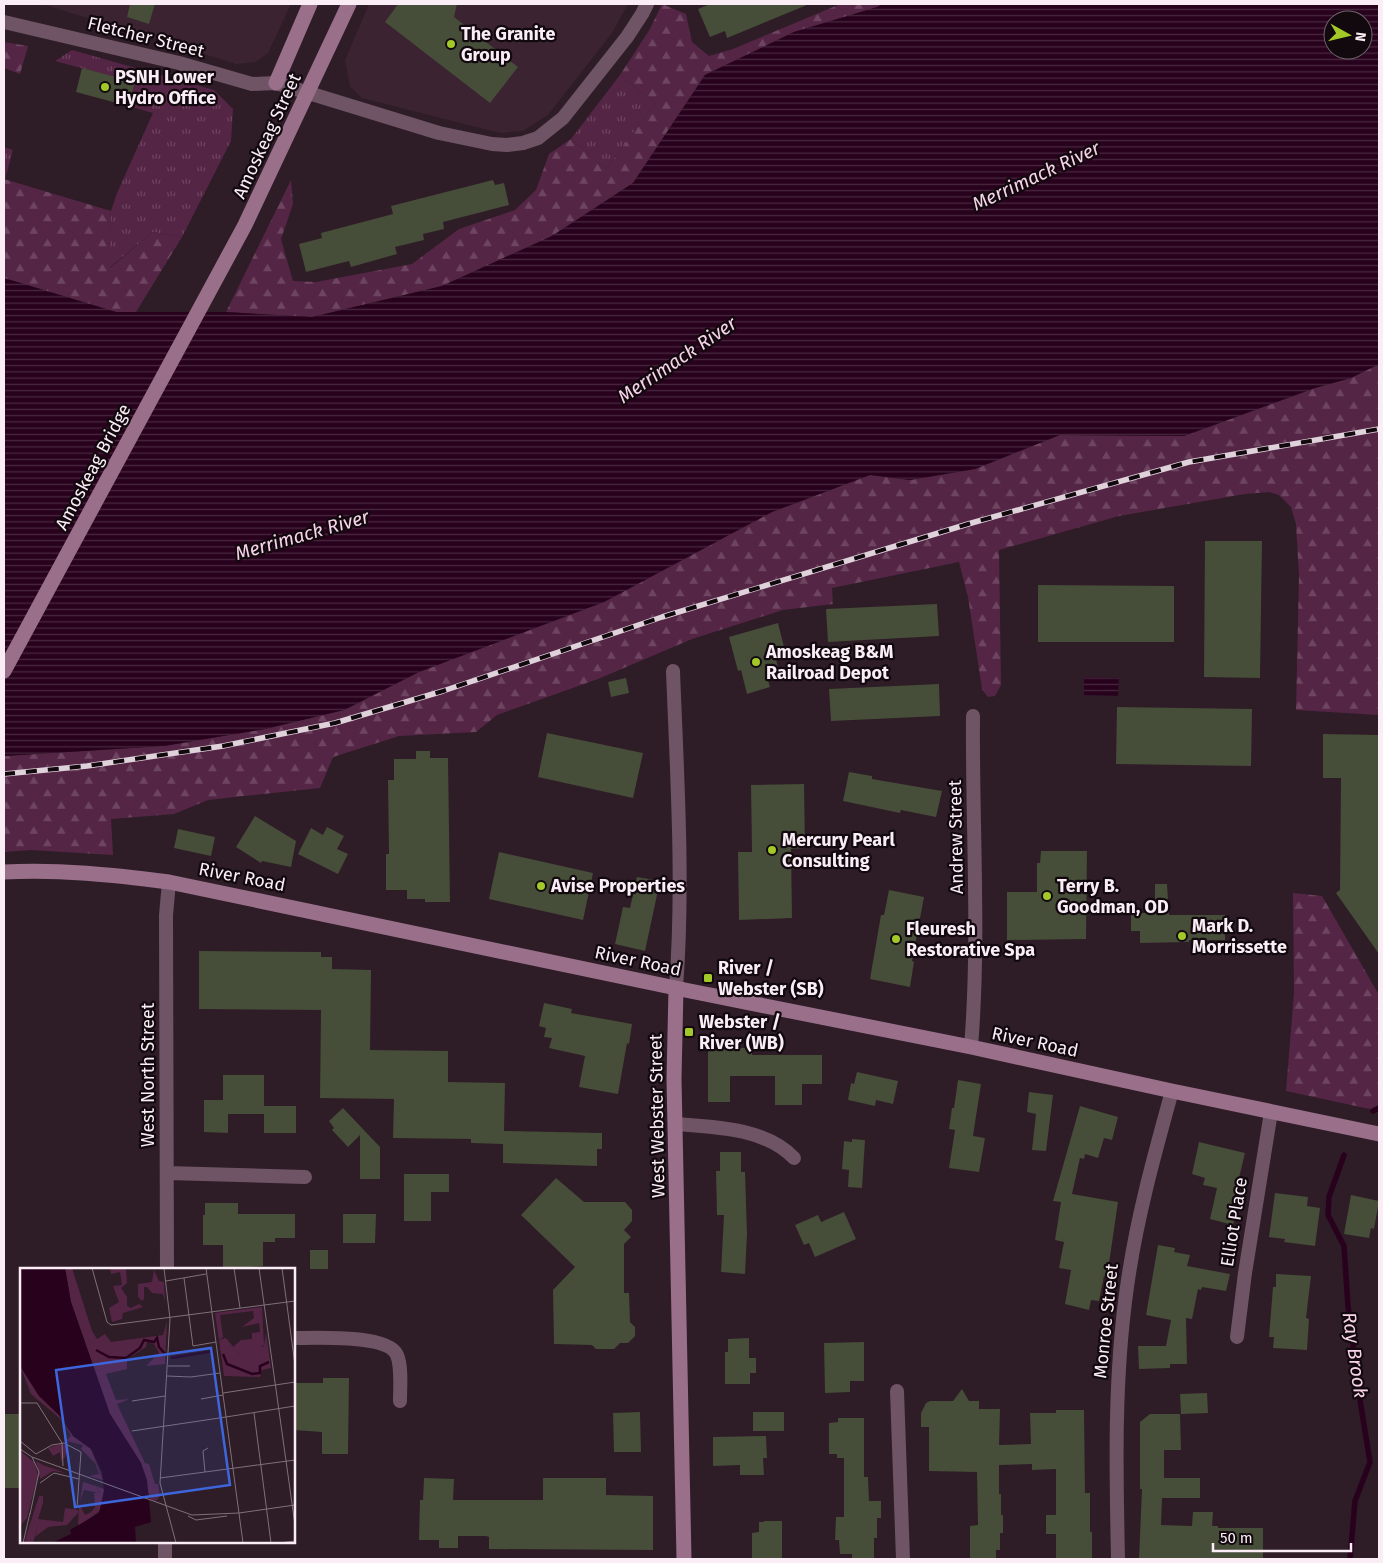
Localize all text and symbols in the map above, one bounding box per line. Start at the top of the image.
north arrow [1323,10,1373,60]
street label: Fletcher Street [85,12,207,62]
place label: The Granite Group [461,23,555,66]
text: N [1351,31,1369,43]
marker: The Granite Group [445,38,457,50]
place label: PSNH Lower Hydro Office [115,66,216,109]
street label: Amoskeag Street [228,69,306,202]
marker: PSNH Lower Hydro Office [99,81,111,93]
water label: Merrimack River [968,136,1104,216]
water label: Merrimack River [613,311,741,408]
street label: Amoskeag Bridge [50,400,136,534]
water label: Merrimack River [232,505,372,565]
place label: Amoskeag B&M Railroad Depot [765,641,893,684]
marker: Amoskeag B&M Railroad Depot [750,656,762,668]
street label: Andrew Street [944,779,968,894]
place label: Mercury Pearl Consulting [782,829,895,872]
marker: Mercury Pearl Consulting [766,844,778,856]
street label: River Road [197,858,287,896]
place label: Avise Properties [550,875,685,897]
place label: Terry B. Goodman, OD [1057,875,1169,918]
marker: Avise Properties [535,880,547,892]
marker: Terry B. Goodman, OD [1041,890,1053,902]
place label: Mark D. Morrissette [1192,915,1287,958]
place label: Fleuresh Restorative Spa [906,918,1035,961]
marker: Mark D. Morrissette [1176,930,1188,942]
marker: Fleuresh Restorative Spa [890,933,902,945]
street label: River Road [593,941,683,981]
place label: River / Webster (SB) [718,957,824,1000]
marker: River / Webster (SB) [702,972,714,984]
street label: West North Street [137,1002,159,1147]
place label: Webster / River (WB) [699,1011,784,1054]
street label: River Road [990,1022,1080,1062]
marker: Webster / River (WB) [683,1026,695,1038]
street label: West Webster Street [645,1033,669,1198]
street label: Elliot Place [1216,1176,1252,1268]
street label: Monroe Street [1089,1262,1123,1380]
inset map [20,1268,295,1543]
water label: Ray Brook [1338,1311,1372,1399]
scale bar [1213,1520,1350,1552]
text: 50 m [1220,1529,1253,1547]

